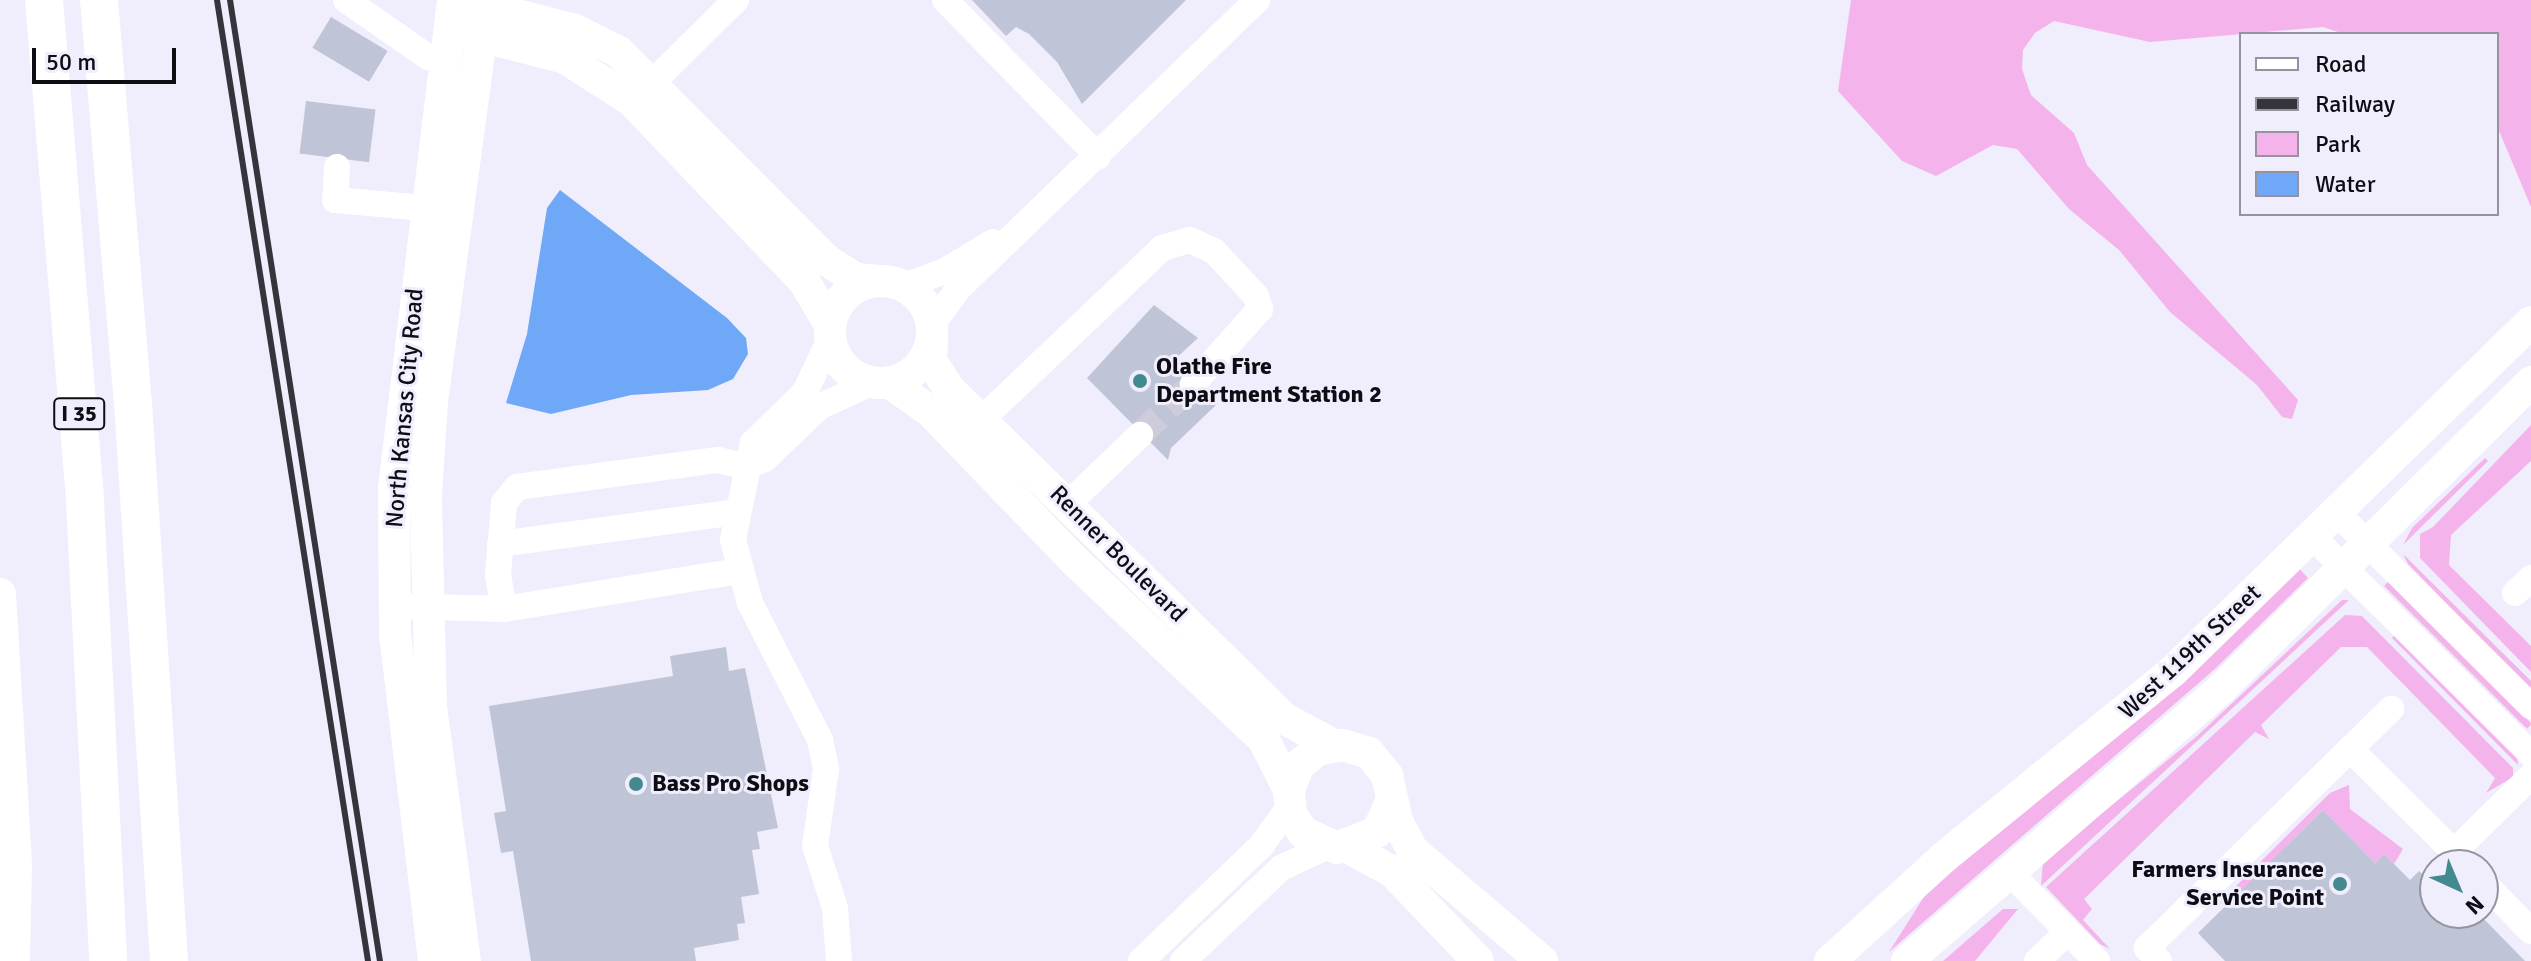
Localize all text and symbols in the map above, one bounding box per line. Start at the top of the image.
scale bar [36,32,180,82]
legend [2239,32,2499,216]
text: 50 m [46,47,96,77]
text: Road [2315,49,2366,79]
text: Railway [2315,89,2395,119]
text: Park [2315,129,2361,159]
text: Water [2315,169,2375,199]
street label: North Kansas City Road [380,287,430,529]
place label: Olathe Fire Department Station 2 [1156,353,1382,409]
marker: Olathe Fire Department Station 2 [1131,372,1149,390]
road number: I 35 [53,396,105,432]
street label: Renner Boulevard [1044,480,1192,628]
street label: West 119th Street [2113,579,2267,725]
place label: Bass Pro Shops [652,770,809,798]
marker: Bass Pro Shops [627,775,645,793]
north arrow [2419,849,2499,929]
place label: Farmers Insurance Service Point [2131,856,2324,912]
marker: Farmers Insurance Service Point [2331,875,2349,893]
text: N [2460,890,2490,920]

